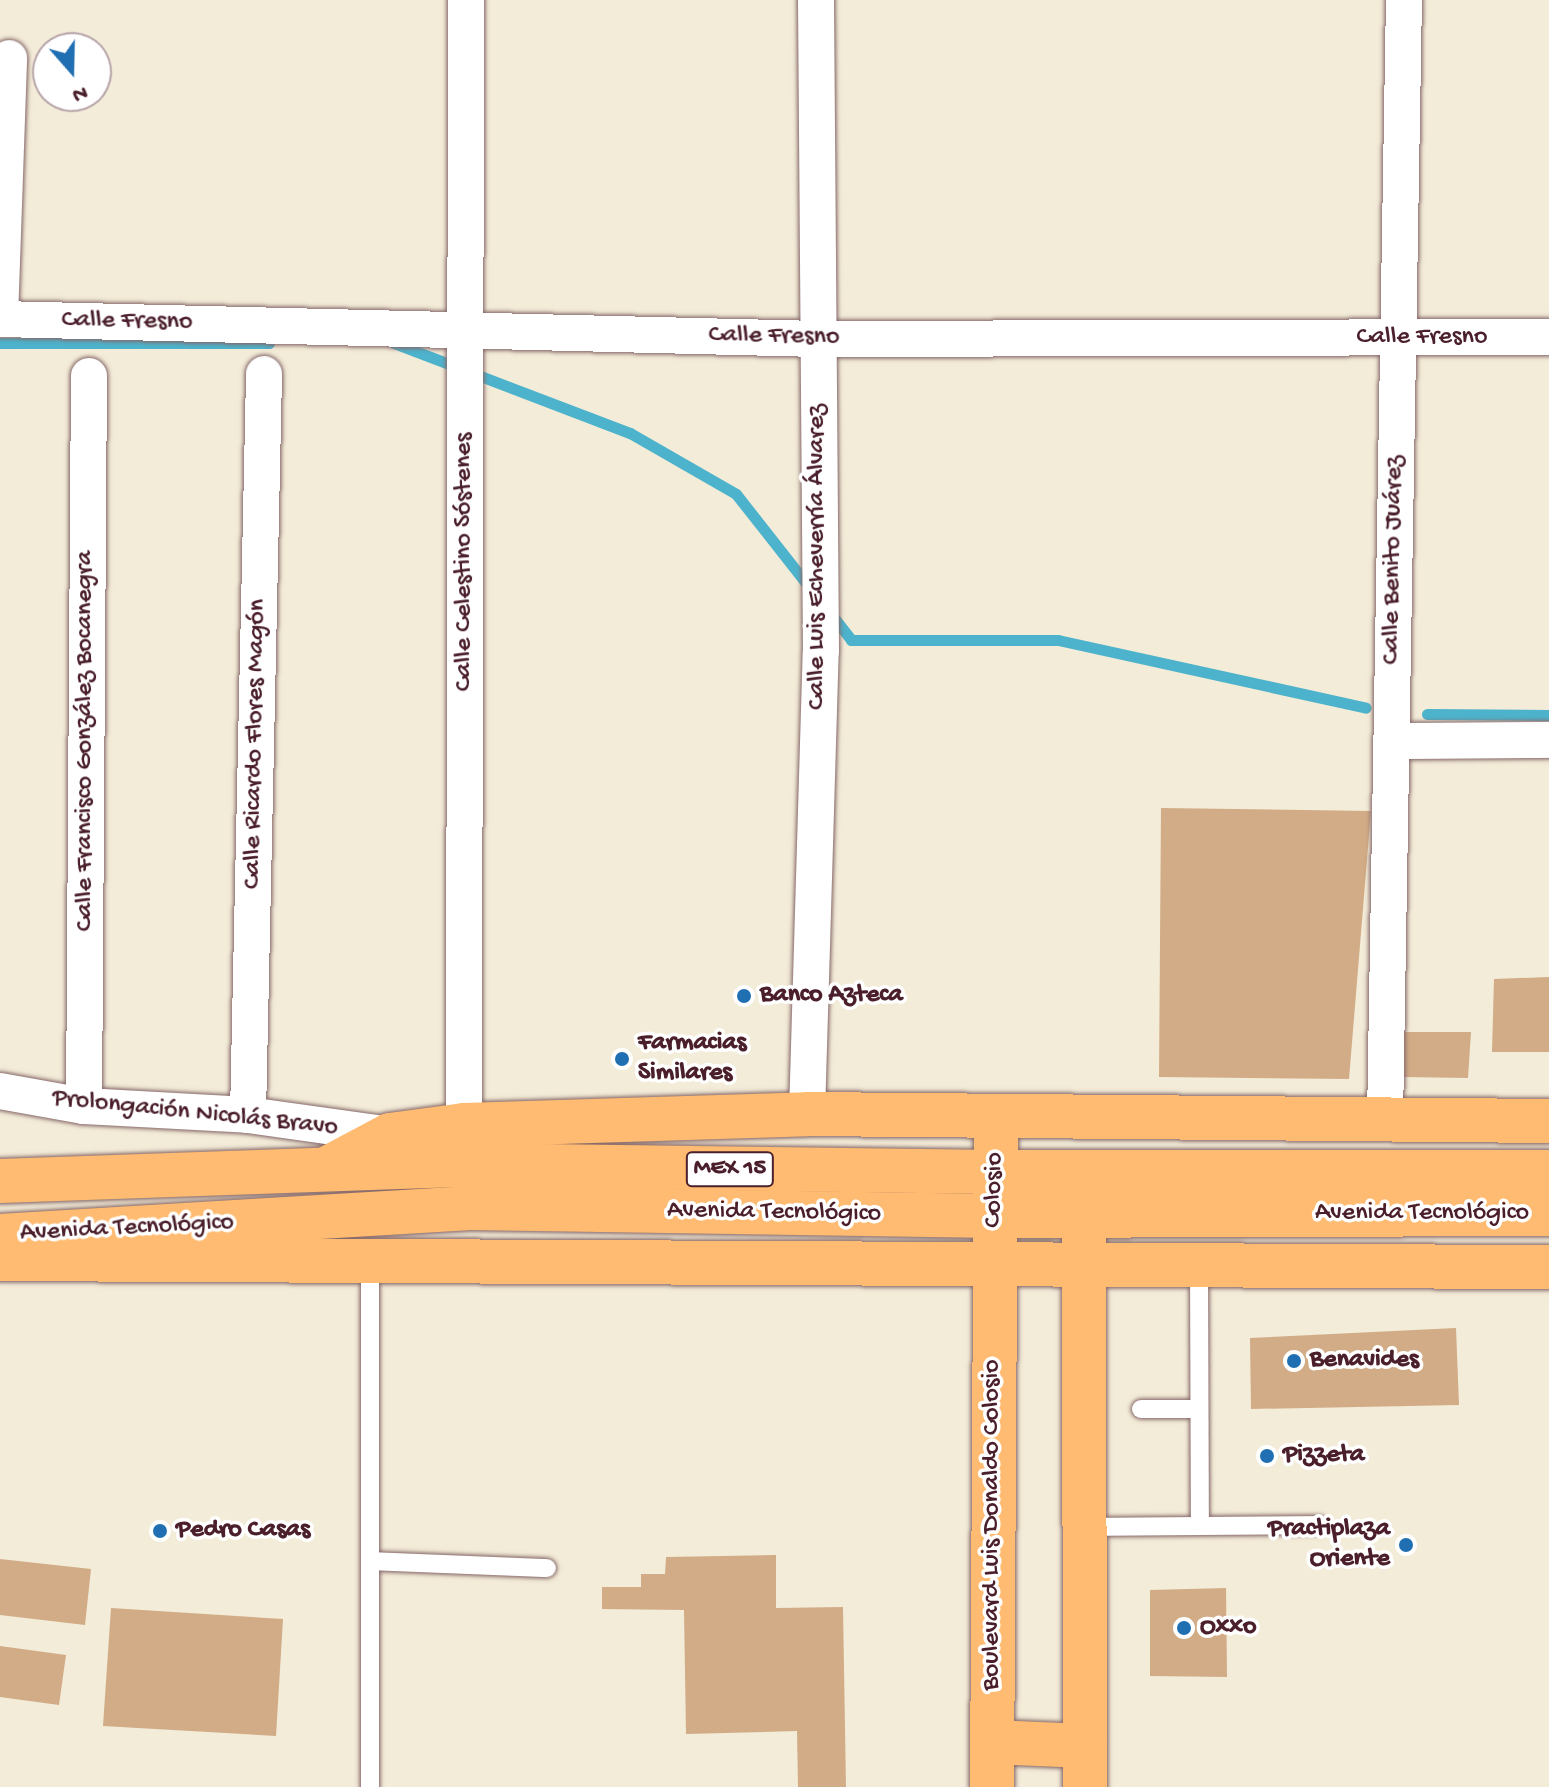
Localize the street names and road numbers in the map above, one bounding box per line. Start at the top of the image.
street label: Calle Fresno [61,305,193,339]
street label: Calle Fresno [708,320,840,354]
street label: Calle Fresno [1357,322,1487,354]
street label: Calle Luis Echeverría Álvarez [802,404,834,710]
street label: Calle Celestino Sóstenes [449,433,481,691]
street label: Calle Benito Juárez [1377,455,1411,665]
street label: Calle Francisco González Bocanegra [70,551,102,931]
street label: Calle Ricardo Flores Magón [238,599,274,889]
street label: Prolongación Nicolás Bravo [51,1083,339,1145]
road number: MEX 15 [684,1149,776,1189]
street label: Colosio [979,1152,1011,1228]
street label: Avenida Tecnológico [667,1196,881,1230]
street label: Avenida Tecnológico [1315,1198,1529,1230]
street label: Avenida Tecnológico [19,1208,235,1250]
street label: Boulevard Luis Donaldo Colosio [977,1359,1009,1691]

